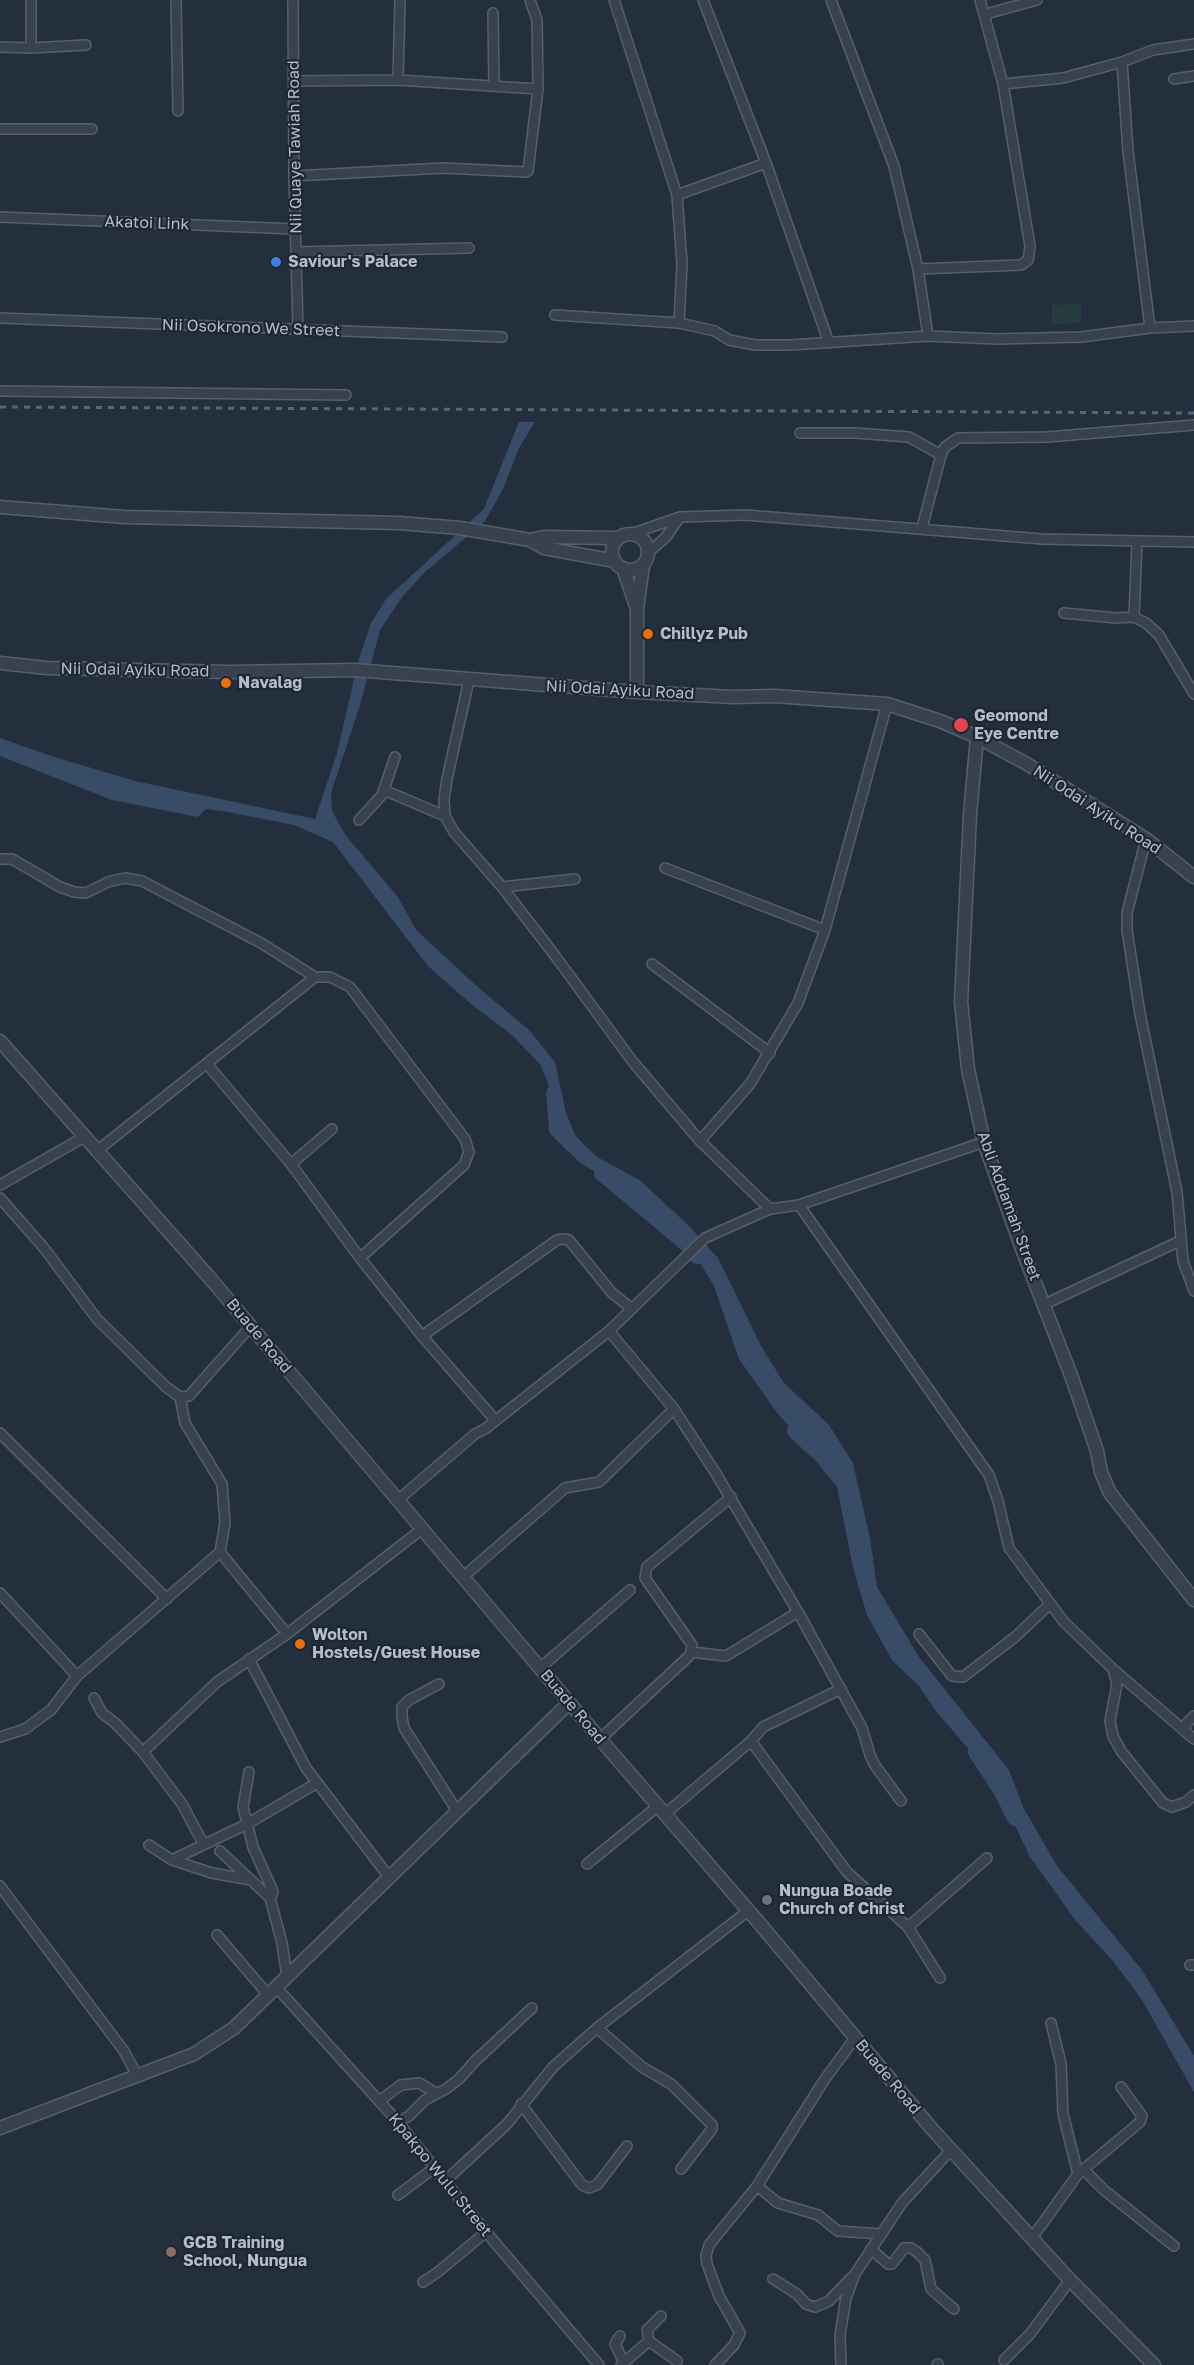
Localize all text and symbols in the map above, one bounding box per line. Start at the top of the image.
street label: Nii Quaye Tawiah Road [284,60,306,234]
street label: Akatoi Link [104,212,190,234]
place label: Saviour's Palace [288,252,417,272]
marker: Saviour's Palace [269,255,283,269]
street label: Nii Osokrono We Street [162,315,340,341]
place label: Chillyz Pub [660,624,748,644]
marker: Chillyz Pub [641,627,655,641]
street label: Nii Odai Ayiku Road [61,659,209,681]
place label: Navalag [238,673,302,693]
marker: Navalag [219,676,233,690]
street label: Nii Odai Ayiku Road [545,677,695,703]
place label: Geomond Eye Centre [974,706,1059,744]
marker: Geomond Eye Centre [952,716,970,734]
street label: Nii Odai Ayiku Road [1029,761,1165,859]
street label: Abli Addamah Street [973,1129,1045,1283]
street label: Buade Road [222,1295,296,1377]
place label: Wolton Hostels/Guest House [312,1625,480,1663]
marker: Wolton Hostels/Guest House [293,1637,307,1651]
street label: Buade Road [536,1666,610,1748]
place label: Nungua Boade Church of Christ [779,1881,905,1919]
marker: Nungua Boade Church of Christ [760,1893,774,1907]
street label: Buade Road [851,2036,925,2118]
street label: Kpakpo Wulu Street [384,2109,496,2241]
place label: GCB Training School, Nungua [183,2233,307,2271]
marker: GCB Training School, Nungua [164,2245,178,2259]

